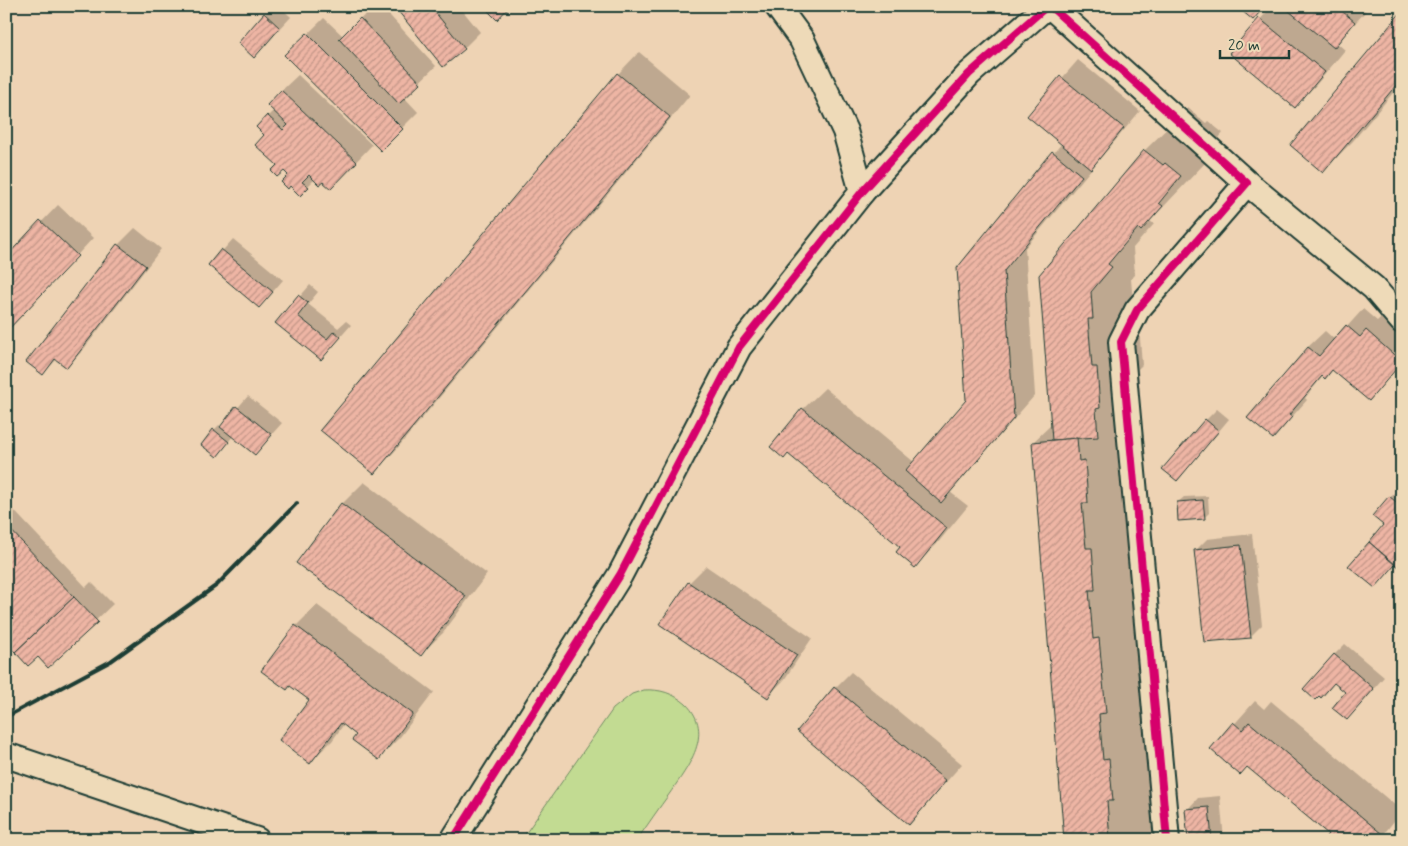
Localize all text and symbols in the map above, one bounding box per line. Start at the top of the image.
scale bar [1220,28,1289,60]
text: 20 m [1228,36,1260,56]

